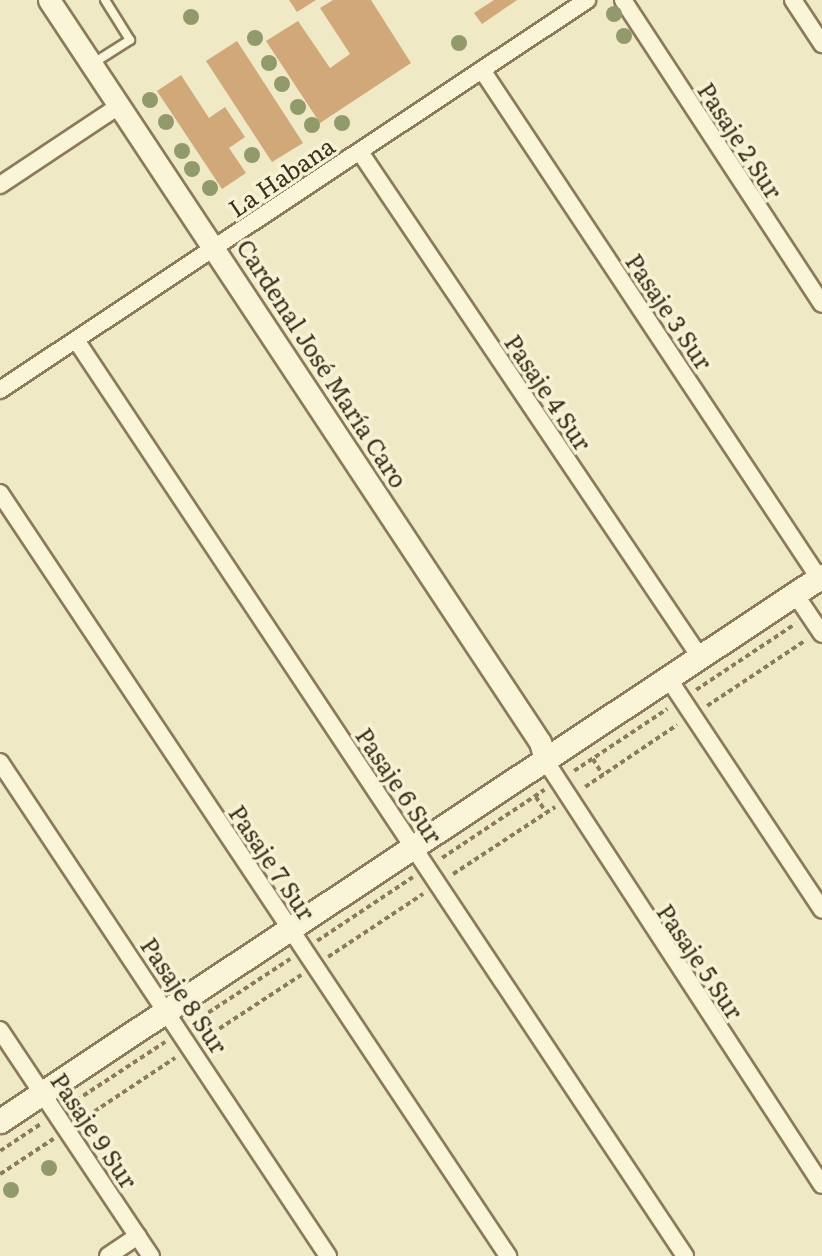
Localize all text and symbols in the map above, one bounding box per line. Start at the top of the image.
street label: Pasaje 2 Sur [693,76,789,204]
street label: La Habana [223,130,339,222]
street label: Cardenal José María Caro [232,233,414,493]
street label: Pasaje 3 Sur [621,248,719,374]
street label: Pasaje 4 Sur [500,328,598,456]
street label: Pasaje 6 Sur [351,722,449,848]
street label: Pasaje 7 Sur [224,799,322,925]
street label: Pasaje 5 Sur [652,898,750,1024]
street label: Pasaje 8 Sur [136,931,234,1059]
street label: Pasaje 9 Sur [46,1067,144,1193]

